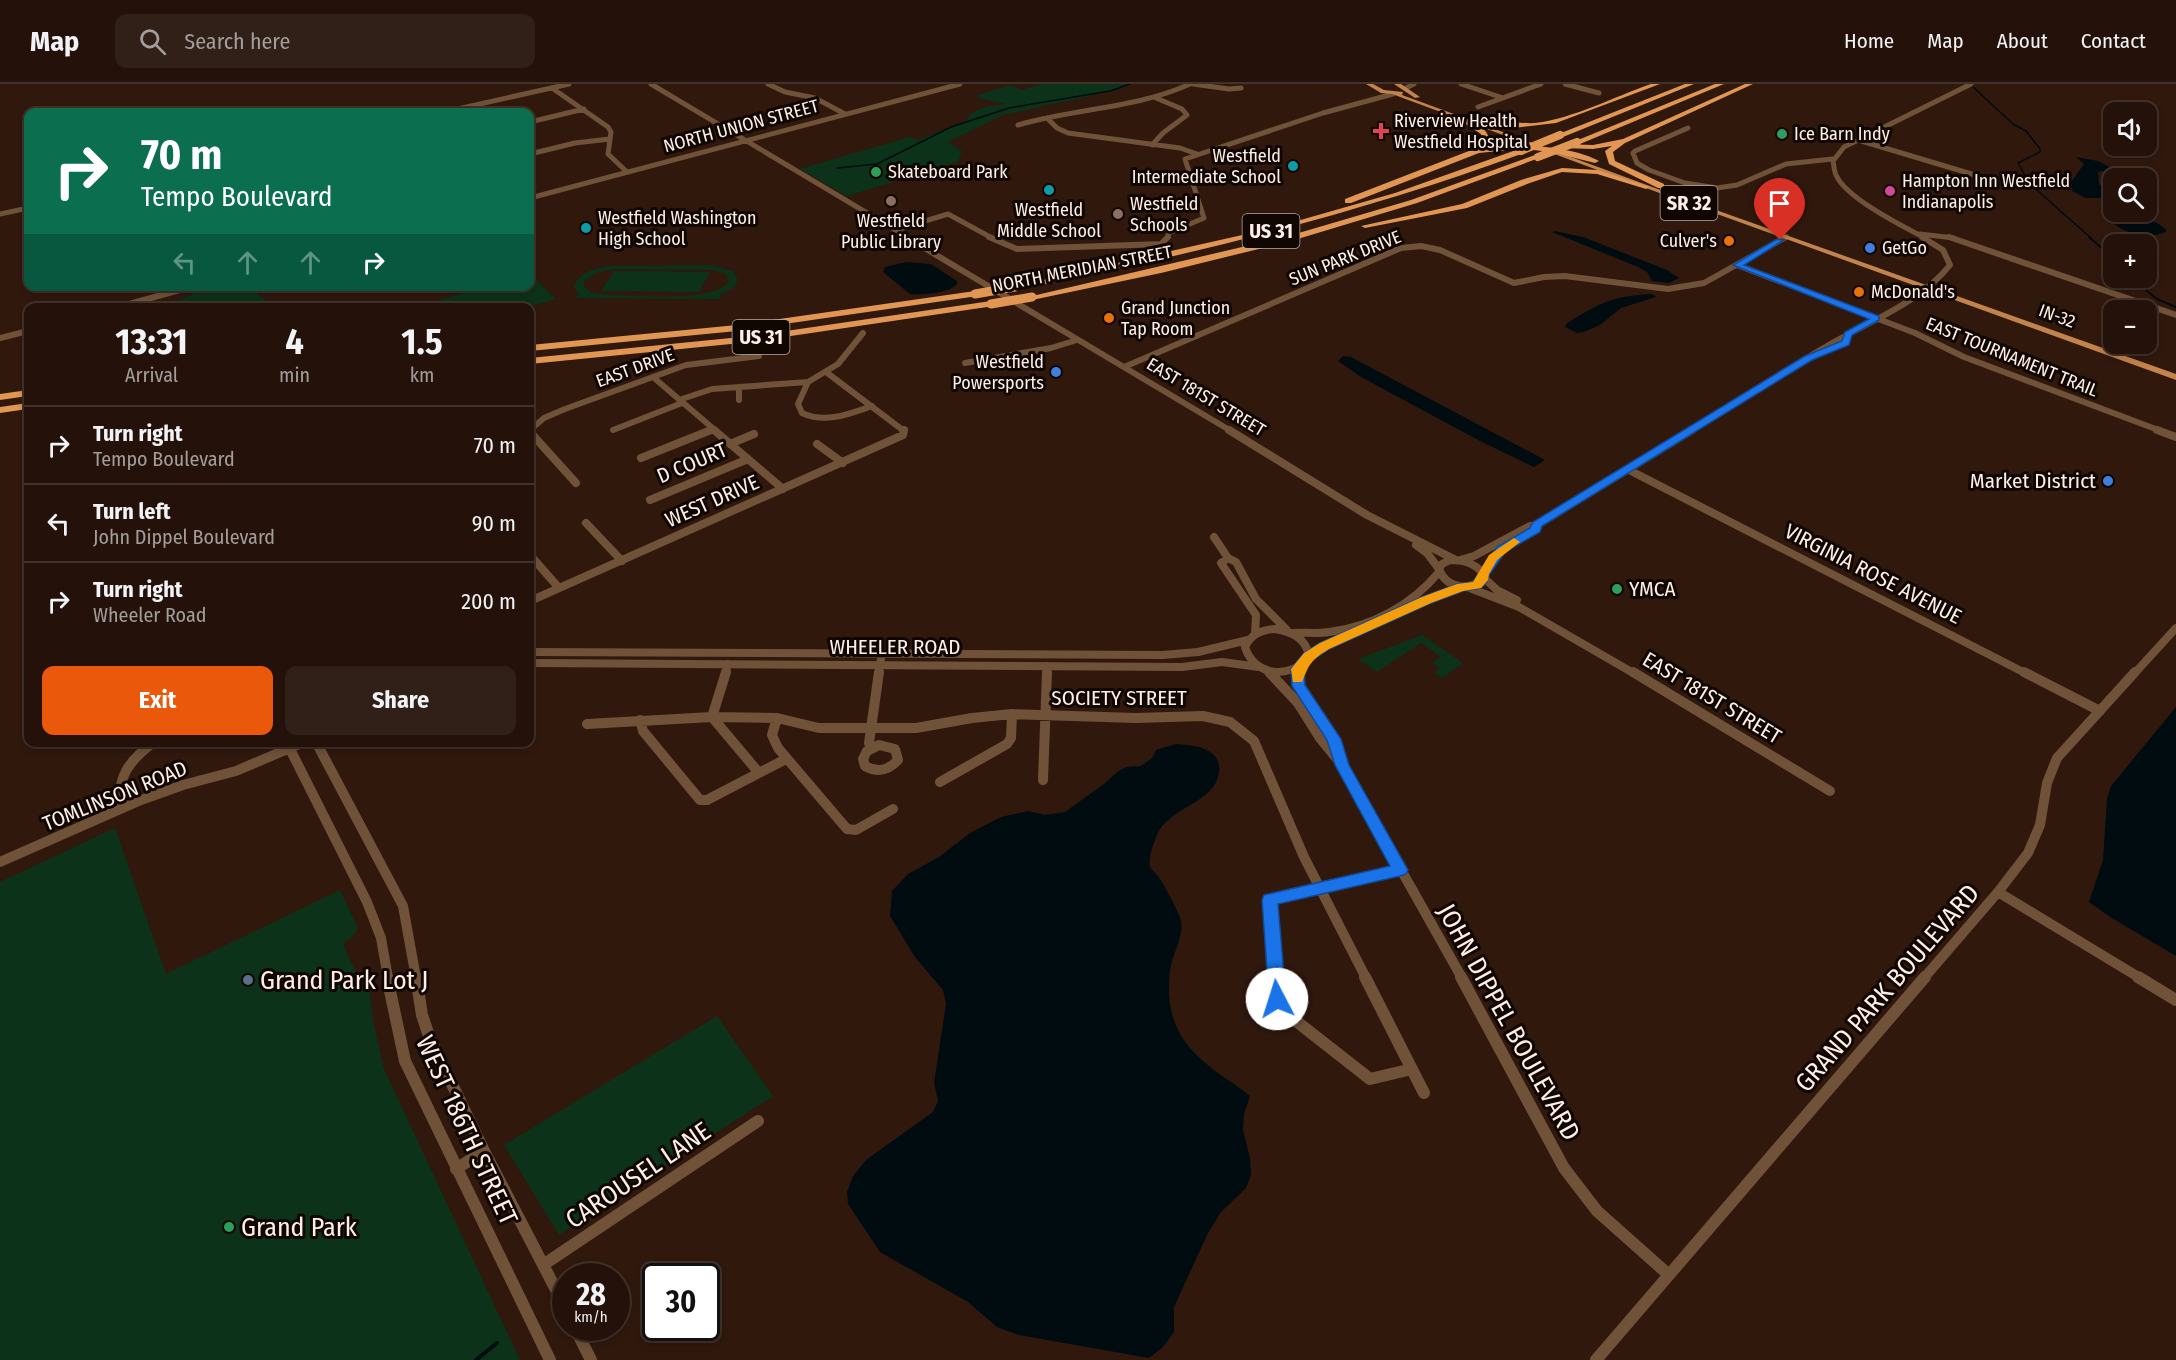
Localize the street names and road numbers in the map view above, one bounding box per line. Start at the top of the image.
street label: NORTH UNION STREET [661,95,822,157]
road number: SR 32 [1660,186,1718,220]
road number: US 31 [1242,214,1300,248]
street label: SUN PARK DRIVE [1286,226,1404,290]
street label: NORTH MERIDIAN STREET [990,241,1174,297]
street label: IN-32 [2036,299,2078,333]
street label: EAST TOURNAMENT TRAIL [1923,312,2101,402]
road number: US 31 [732,320,789,354]
street label: EAST DRIVE [593,344,677,392]
street label: EAST 181ST STREET [1143,353,1270,441]
street label: D COURT [653,437,731,489]
street label: WEST DRIVE [661,469,763,533]
street label: VIRGINIA ROSE AVENUE [1780,518,1966,630]
street label: WHEELER ROAD [829,634,961,660]
street label: EAST 181ST STREET [1638,646,1786,750]
street label: SOCIETY STREET [1051,685,1187,711]
street label: TOMLINSON ROAD [39,755,191,837]
street label: GRAND PARK BOULEVARD [1789,878,1986,1098]
street label: JOHN DIPPEL BOULEVARD [1431,899,1586,1146]
street label: WEST 186TH STREET [409,1031,524,1230]
street label: CAROUSEL LANE [560,1116,717,1235]

